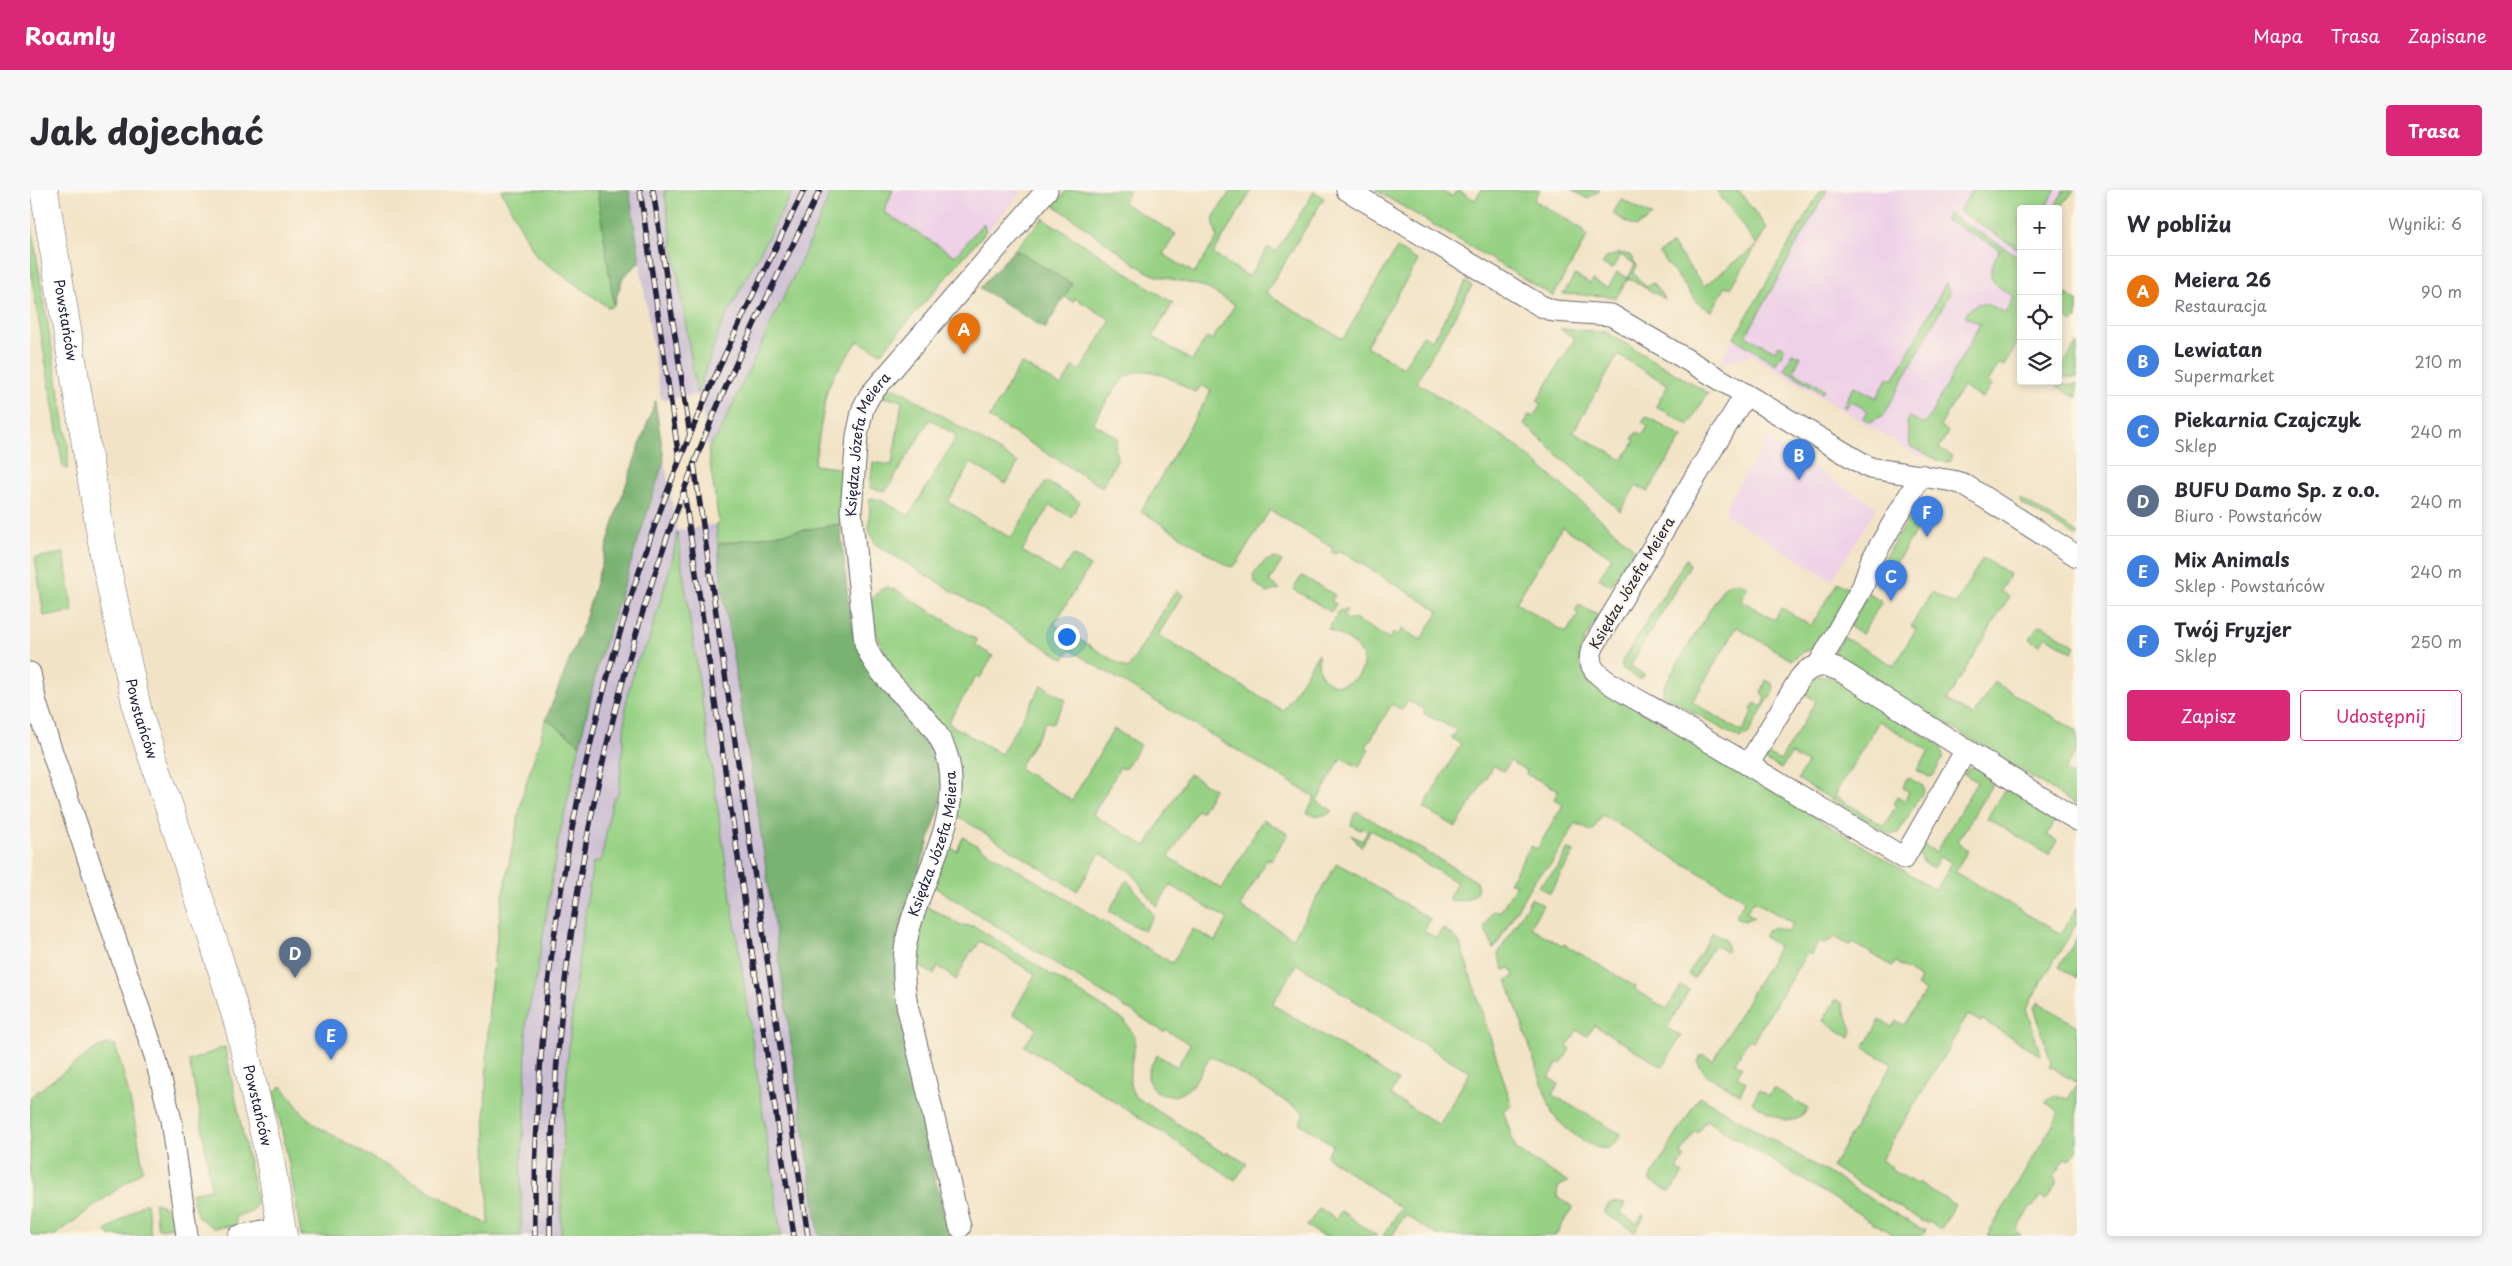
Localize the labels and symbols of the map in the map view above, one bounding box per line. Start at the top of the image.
street label: Powstańców [49,278,83,363]
pin: A [948,313,980,354]
street label: Księdza Józefa Meiera [840,367,895,518]
pin: B [1783,439,1815,480]
pin: F [1911,496,1943,537]
street label: Księdza Józefa Meiera [1584,512,1680,653]
pin: C [1875,560,1907,601]
your location [1054,624,1080,650]
street label: Powstańców [121,677,163,762]
street label: Księdza Józefa Meiera [902,770,961,919]
pin: D [279,937,311,978]
pin: E [315,1019,347,1060]
street label: Powstańców [238,1063,278,1148]

